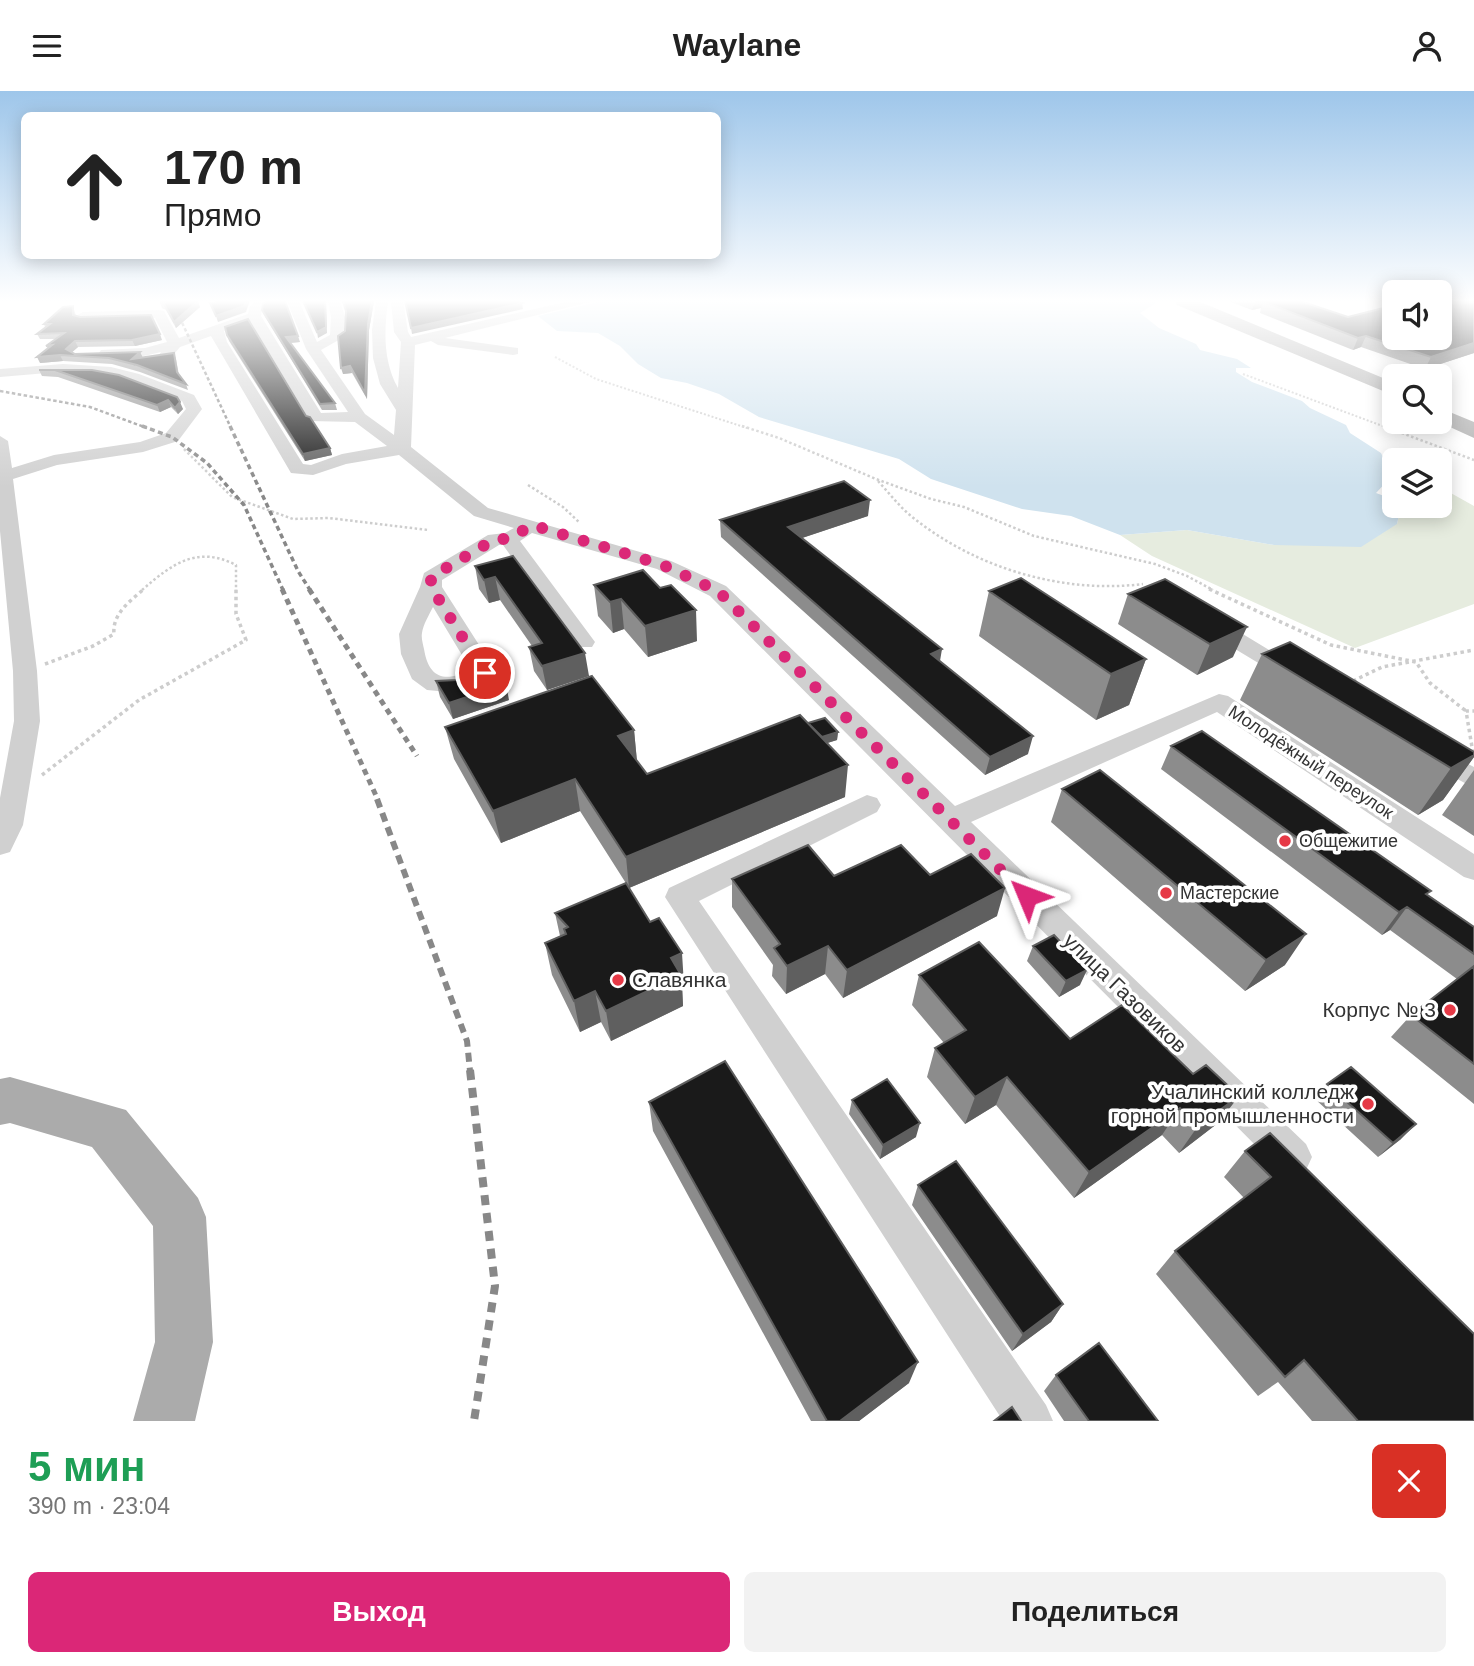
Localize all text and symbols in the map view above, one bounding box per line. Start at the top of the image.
icon: menu [28,27,66,65]
text: Waylane [673,27,801,63]
icon: person [1408,27,1446,65]
icon: ahead [49,140,140,231]
text: 170 m [164,140,303,194]
text: Прямо [164,197,262,233]
map controls [1382,280,1452,518]
button: sound [1382,280,1452,350]
button: search [1382,364,1452,434]
button: layers [1382,448,1452,518]
pin [455,643,515,703]
icon: arrive [466,654,504,692]
street label: Молодёжный переулок [1225,701,1397,823]
place label: Общежитие [1299,831,1398,851]
marker: Общежитие [1277,833,1293,849]
position arrow [990,859,1064,933]
place label: Мастерские [1180,883,1279,903]
marker: Мастерские [1158,885,1174,901]
street label: улица Газовиков [1059,928,1191,1057]
place label: Славянка [632,968,727,991]
marker: Славянка [610,972,626,988]
place label: Корпус № 3 [1322,998,1436,1021]
marker: Корпус № 3 [1442,1002,1458,1018]
place label: Учалинский колледж горной промышленности [1111,1080,1354,1127]
marker: Учалинский колледж горной промышленности [1360,1096,1376,1112]
text: 5 мин [28,1443,145,1490]
button: close [1372,1444,1446,1518]
text: 390 m · 23:04 [28,1493,170,1519]
button: Выход [28,1572,730,1652]
button: Поделиться [744,1572,1446,1652]

